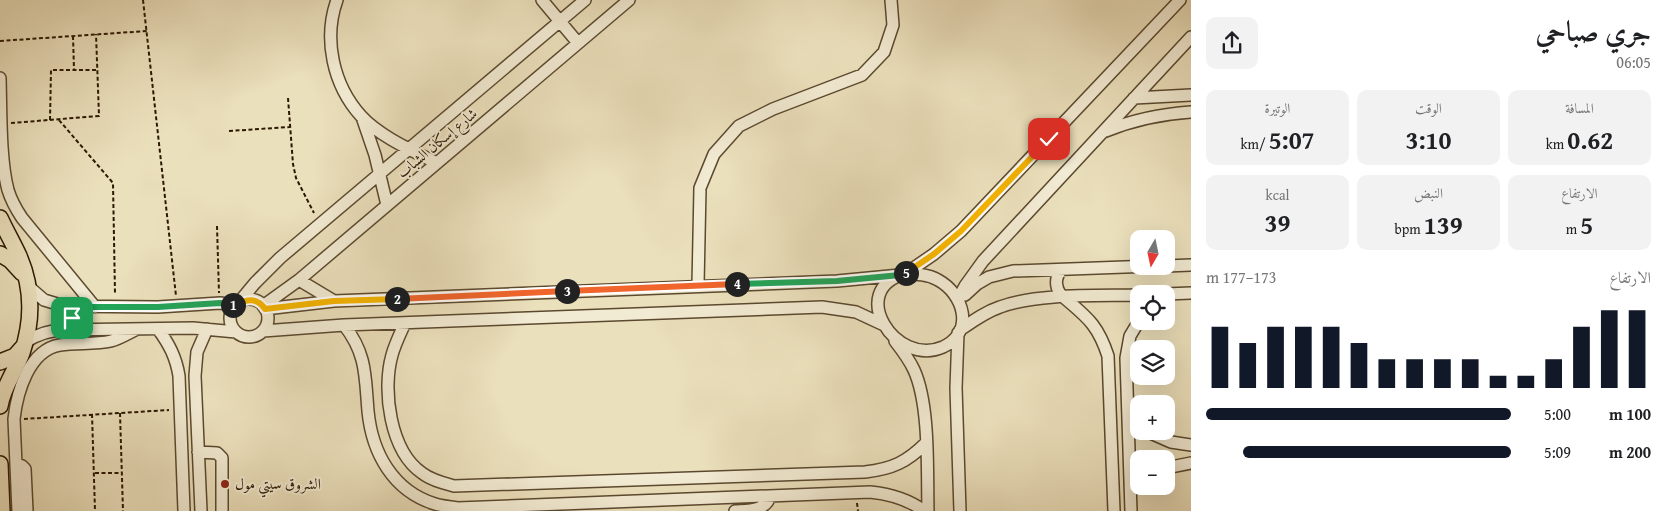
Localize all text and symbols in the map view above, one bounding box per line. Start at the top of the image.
text: جري صباحي [1535,10,1651,51]
button: share [1206,17,1258,69]
text: 06:05 [1616,50,1651,74]
text: الوتيرة [1265,98,1290,118]
text: الوقت [1415,98,1442,118]
text: المسافة [1565,98,1594,118]
street label: شارع إسكان الشباب [392,103,483,185]
pin [1028,118,1070,160]
text: 5:07 [1269,122,1315,158]
text: 3:10 [1406,122,1451,158]
text: 0.62 [1567,122,1613,158]
icon: check [1035,125,1063,153]
text: /km [1240,134,1269,154]
text: km [1546,134,1567,154]
text: النبض [1414,183,1443,203]
text: الارتفاع [1561,183,1598,203]
text: kcal [1266,185,1289,205]
text: 39 [1265,205,1290,241]
text: 139 [1424,207,1463,243]
text: 5 [1580,207,1593,243]
text: bpm [1394,219,1424,239]
text: m [1566,219,1580,239]
north arrow [1130,230,1175,275]
map controls [1130,230,1175,495]
pin: 5 [894,260,918,286]
text: 5 [903,263,910,283]
text: 173–177 m [1206,265,1276,289]
text: الارتفاع [1609,265,1651,289]
pin: 4 [724,272,750,296]
text: 4 [734,274,741,294]
pin: 3 [554,278,580,304]
text: 3 [564,281,571,301]
button: locate [1130,285,1175,330]
pin: 2 [384,286,410,312]
text: 2 [394,289,401,309]
pin: 1 [220,292,246,318]
text: 1 [230,295,237,315]
pin [51,297,93,339]
icon: arrive [58,304,86,332]
button: layers [1130,340,1175,385]
button: + [1130,395,1175,440]
text: 5:00 [1544,402,1571,426]
text: 100 m [1609,402,1651,426]
text: 5:09 [1544,440,1571,464]
text: 200 m [1609,440,1651,464]
button: − [1130,450,1175,495]
place label: الشروق سيتي مول [235,473,321,498]
marker: الشروق سيتي مول [219,478,231,490]

